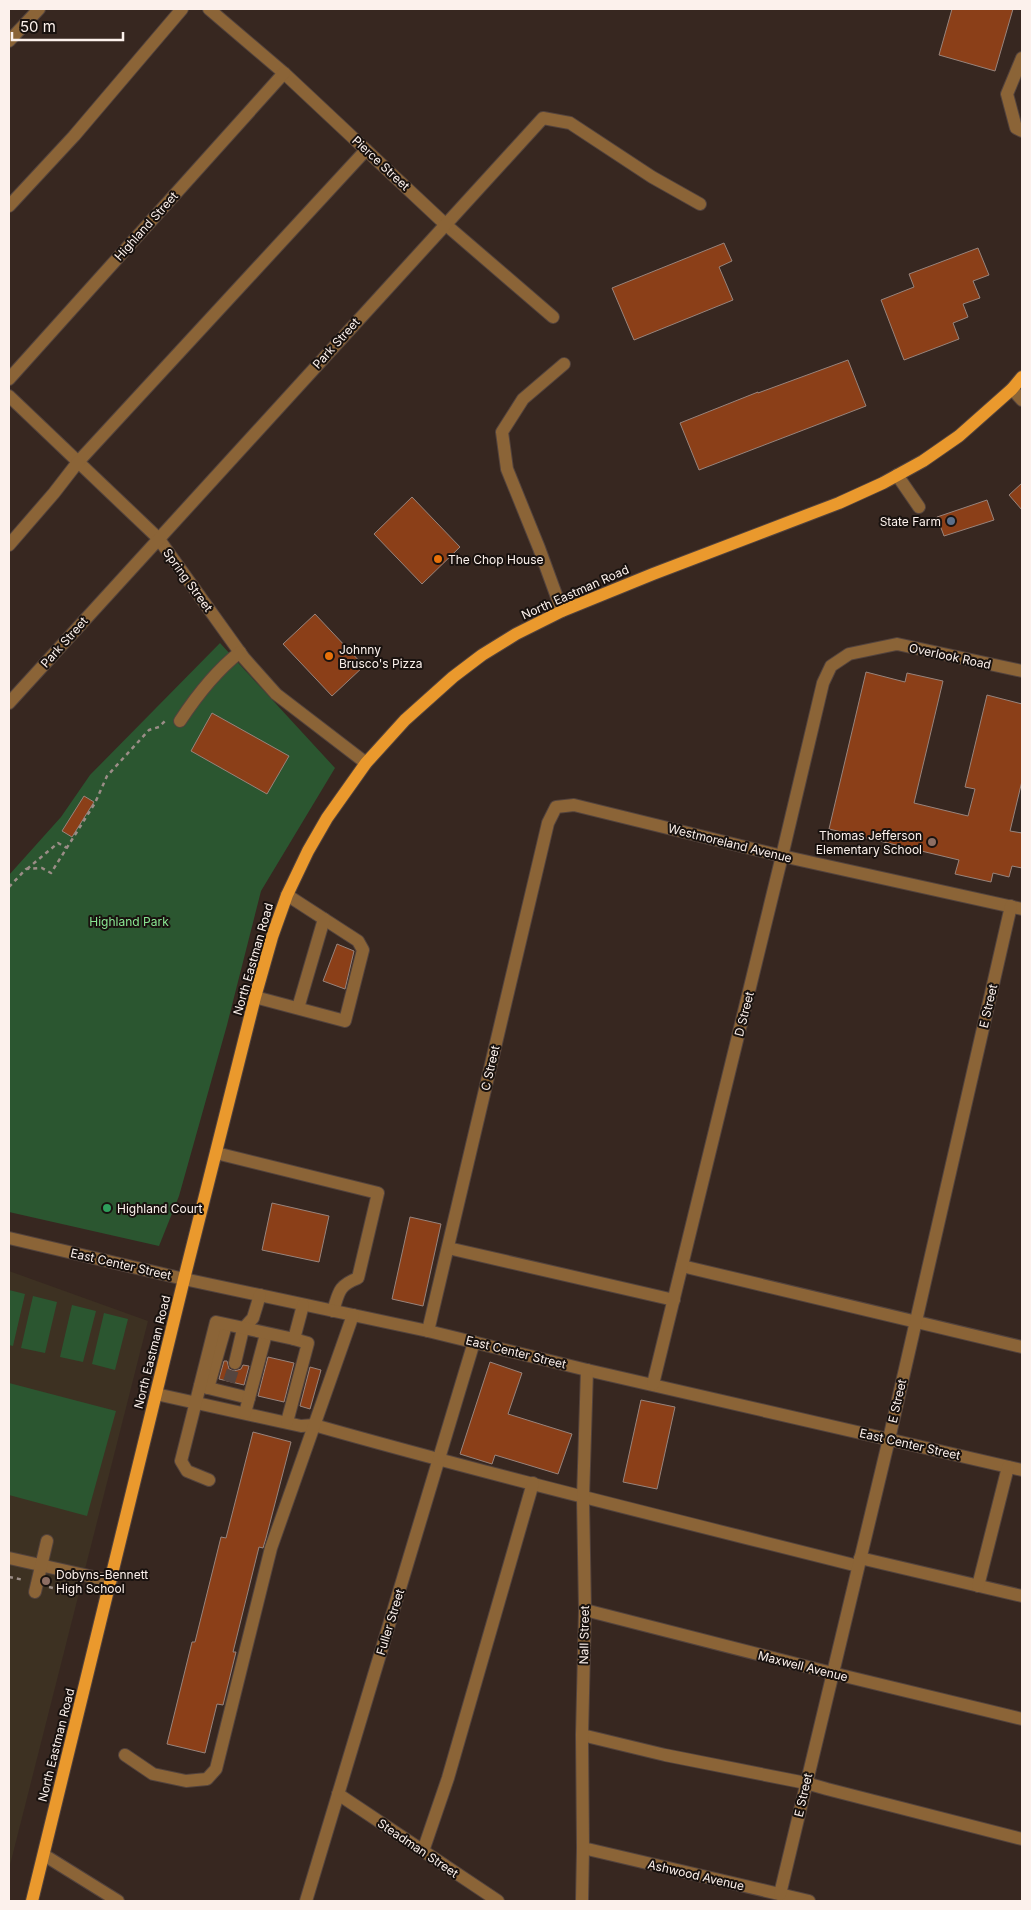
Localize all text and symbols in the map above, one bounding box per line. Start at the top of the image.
scale bar [12,10,124,42]
text: 50 m [20,17,56,36]
street label: Pierce Street [349,133,413,193]
street label: Highland Street [111,188,181,264]
street label: Park Street [309,315,363,371]
place label: State Farm [880,514,941,529]
marker: State Farm [945,515,957,527]
street label: Spring Street [160,546,216,615]
place label: The Chop House [448,552,544,567]
marker: The Chop House [432,553,444,565]
street label: North Eastman Road [519,562,631,622]
street label: Park Street [37,614,91,670]
street label: Overlook Road [908,640,992,672]
place label: Johnny Brusco's Pizza [339,642,423,671]
marker: Johnny Brusco's Pizza [323,650,335,662]
street label: Westmoreland Avenue [667,820,793,866]
place label: Thomas Jefferson Elementary School [816,828,922,857]
marker: Thomas Jefferson Elementary School [926,836,938,848]
street label: North Eastman Road [230,901,276,1017]
park label: Highland Park [89,914,169,929]
street label: E Street [976,983,1000,1029]
street label: D Street [731,990,757,1038]
street label: C Street [478,1044,502,1092]
place label: Highland Court [117,1201,202,1216]
marker: Highland Court [101,1202,113,1214]
street label: East Center Street [69,1245,173,1283]
street label: North Eastman Road [131,1294,173,1410]
street label: East Center Street [464,1332,568,1372]
street label: E Street [885,1378,909,1424]
street label: East Center Street [858,1425,962,1463]
place label: Dobyns-Bennett High School [56,1567,148,1596]
marker: Dobyns-Bennett High School [40,1575,52,1587]
street label: Fuller Street [373,1587,407,1657]
street label: Nall Street [576,1605,592,1665]
street label: Maxwell Avenue [757,1648,849,1684]
street label: North Eastman Road [35,1687,77,1803]
street label: E Street [791,1772,815,1818]
street label: Steadman Street [375,1815,461,1881]
street label: Ashwood Avenue [646,1857,746,1893]

